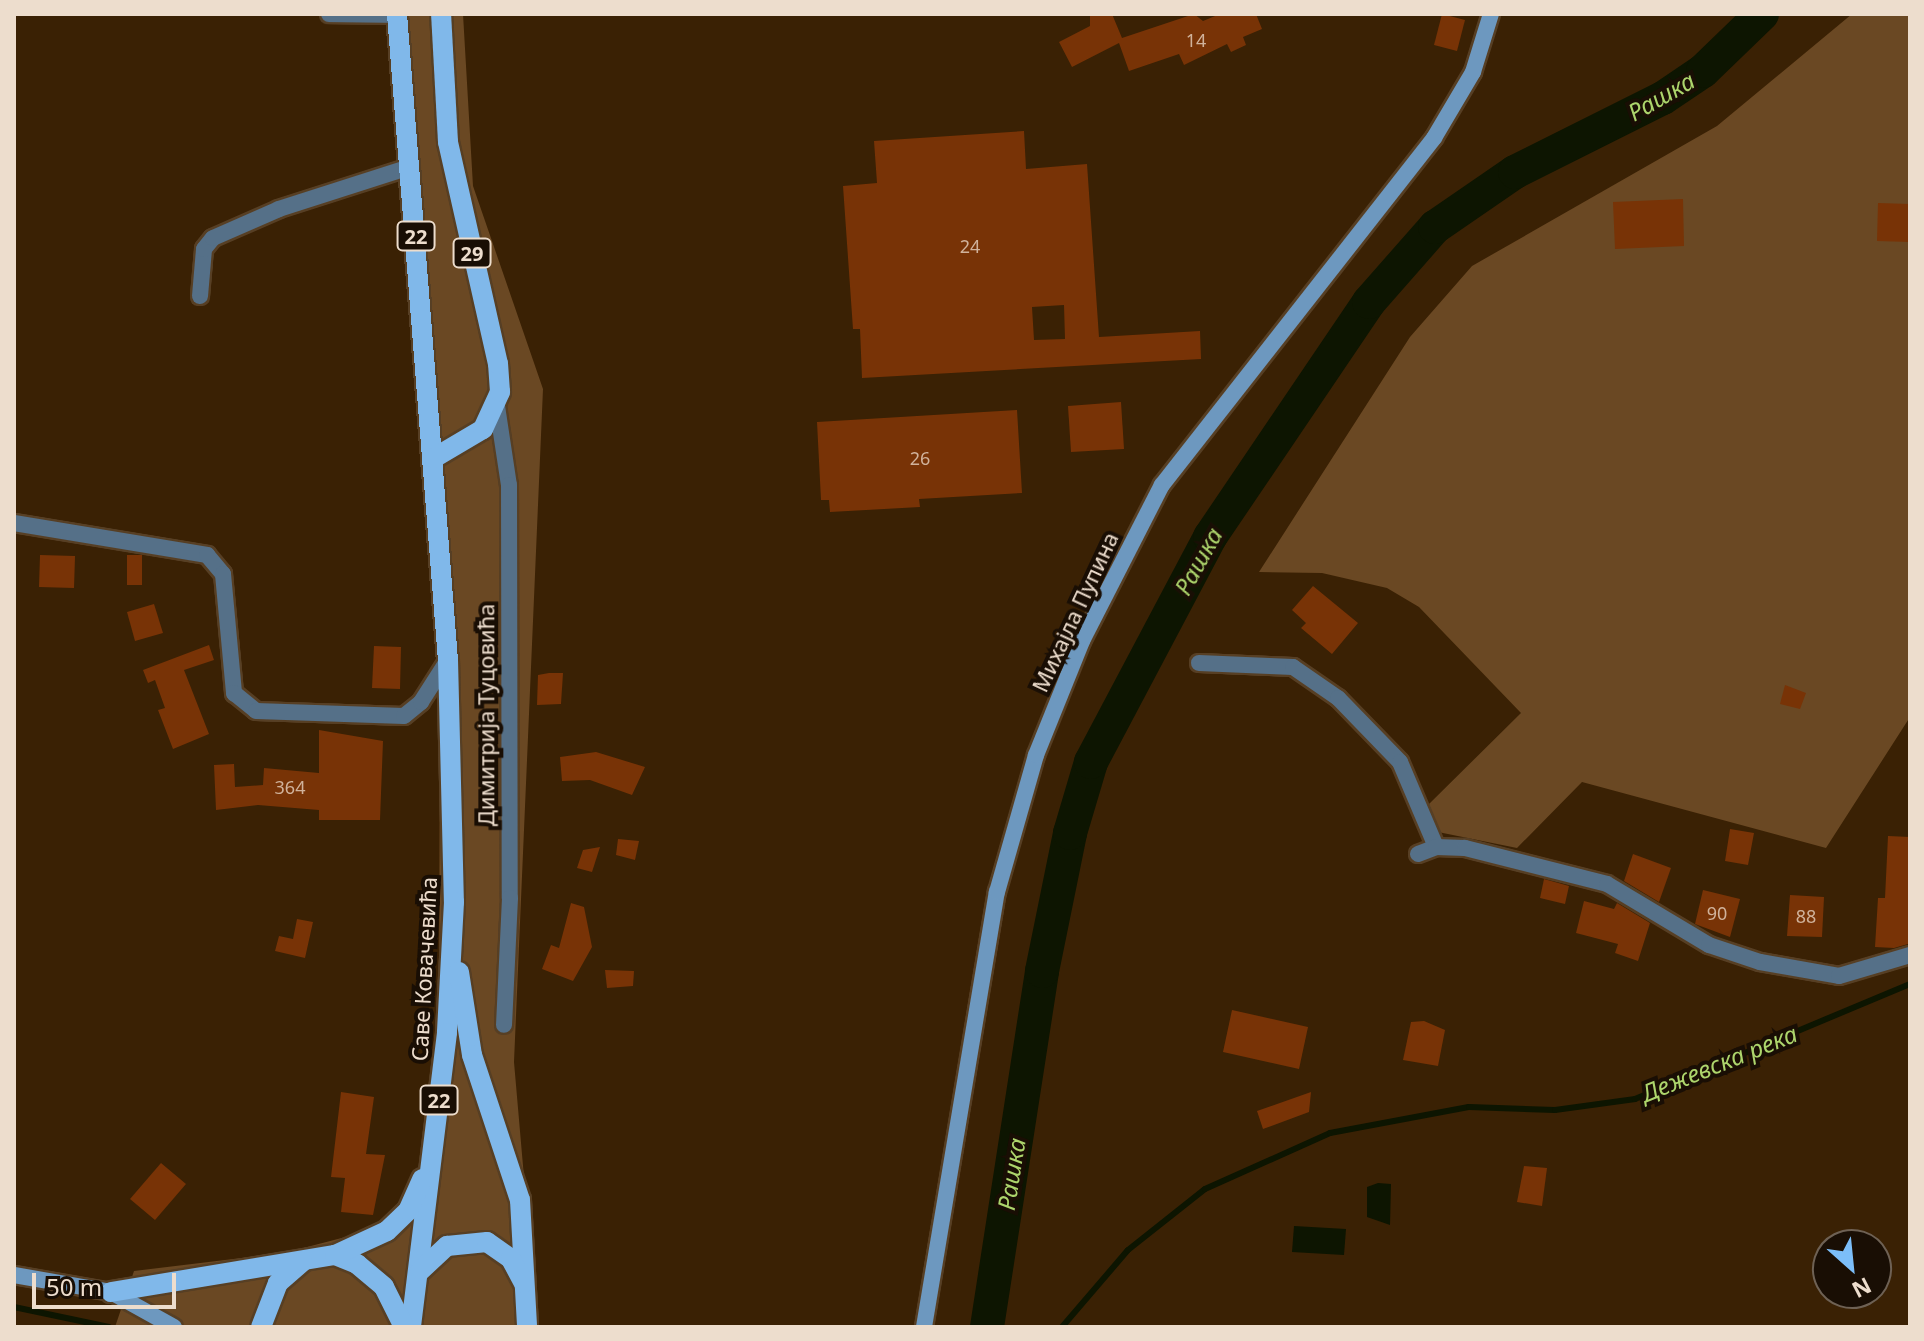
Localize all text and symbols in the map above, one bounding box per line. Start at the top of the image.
house number: 14 [1186,29,1206,51]
water label: Рашка [1622,65,1700,127]
road number: 22 [396,220,436,252]
house number: 24 [960,235,980,257]
road number: 29 [452,237,492,269]
house number: 26 [910,447,930,469]
water label: Рашка [1168,522,1228,600]
street label: Михајла Пупина [1026,528,1124,696]
street label: Димитрија Туцовића [473,604,499,826]
house number: 364 [275,776,305,798]
street label: Саве Ковачевића [406,876,442,1062]
house number: 90 [1707,902,1727,924]
house number: 88 [1796,905,1816,927]
water label: Дежевска река [1637,1019,1801,1107]
road number: 22 [419,1084,459,1116]
water label: Рашка [991,1136,1031,1212]
north arrow [1812,1229,1892,1309]
scale bar [36,1257,180,1307]
text: 50 m [46,1270,102,1303]
text: N [1847,1271,1877,1306]

